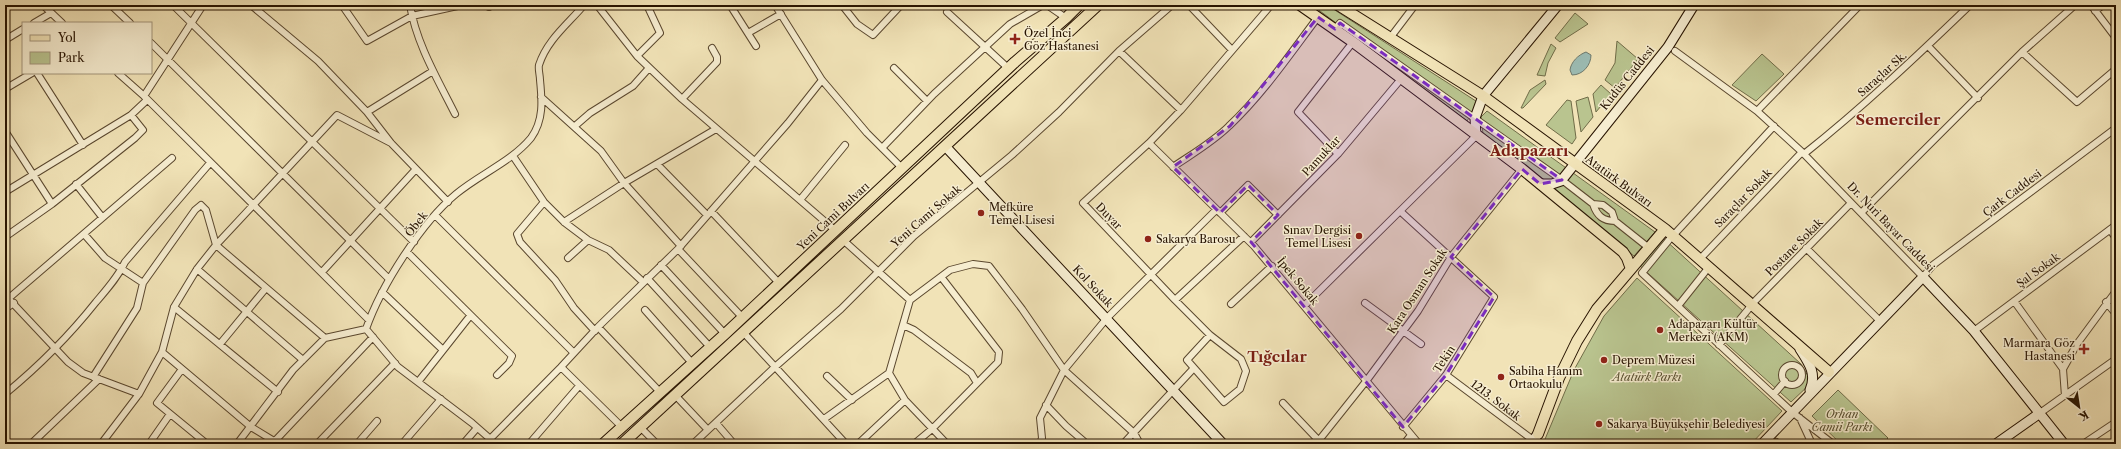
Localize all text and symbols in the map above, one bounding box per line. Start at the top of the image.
legend [22,22,152,74]
place label: Özel İnci Göz Hastanesi [1024,25,1100,53]
text: Yol [57,30,76,45]
marker: Özel İnci Göz Hastanesi [1009,33,1021,45]
street label: Kudüs Caddesi [1597,43,1657,113]
street label: Saraçlar Sk. [1855,48,1909,100]
text: Park [58,50,85,65]
district label: Semerciler [1856,110,1941,129]
street label: Pamuklar [1299,133,1343,179]
district label: Adapazarı [1489,141,1569,160]
street label: Atatürk Bulvarı [1582,152,1656,210]
street label: Saraçlar Sokak [1711,165,1775,230]
street label: Çark Caddesi [1980,166,2045,220]
street label: Yeni Cami Bulvarı [793,178,873,254]
street label: Dr. Nuri Bayar Caddesi [1844,179,1938,275]
street label: Yeni Cami Sokak [887,181,964,251]
place label: Mefküre Temel Lisesi [989,200,1055,227]
street label: Duyar [1093,200,1125,233]
street label: Öbek [401,207,431,239]
marker: Mefküre Temel Lisesi [976,208,986,218]
street label: Postane Sokak [1762,215,1826,279]
place label: Sınav Dergisi Temel Lisesi [1283,223,1352,250]
marker: Sınav Dergisi Temel Lisesi [1354,231,1364,241]
place label: Sakarya Barosu [1156,232,1236,246]
marker: Sakarya Barosu [1143,234,1153,244]
street label: Kara Osman Sokak [1384,245,1450,336]
street label: Şal Sokak [2014,249,2063,290]
street label: İpek Sokak [1274,254,1323,308]
street label: Kol Sokak [1070,262,1117,311]
place label: Adapazarı Kültür Merkezi (AKM) [1667,317,1757,344]
marker: Adapazarı Kültür Merkezi (AKM) [1655,325,1665,335]
place label: Marmara Göz Hastanesi [2003,336,2076,363]
street label: Tekin [1430,343,1458,375]
marker: Marmara Göz Hastanesi [2078,343,2090,355]
district label: Tığcılar [1247,347,1307,366]
place label: Deprem Müzesi [1612,353,1696,367]
marker: Deprem Müzesi [1599,355,1609,365]
place label: Sabiha Hanım Ortaokulu [1509,364,1583,391]
park label: Atatürk Parkı [1611,370,1682,384]
marker: Sabiha Hanım Ortaokulu [1496,372,1506,382]
street label: 1213. Sokak [1468,377,1524,424]
north arrow [2059,387,2099,427]
park label: Orhan Camii Parkı [1811,407,1873,434]
text: K [2076,407,2091,425]
place label: Sakarya Büyükşehir Belediyesi [1607,417,1766,431]
marker: Sakarya Büyükşehir Belediyesi [1594,419,1604,429]

